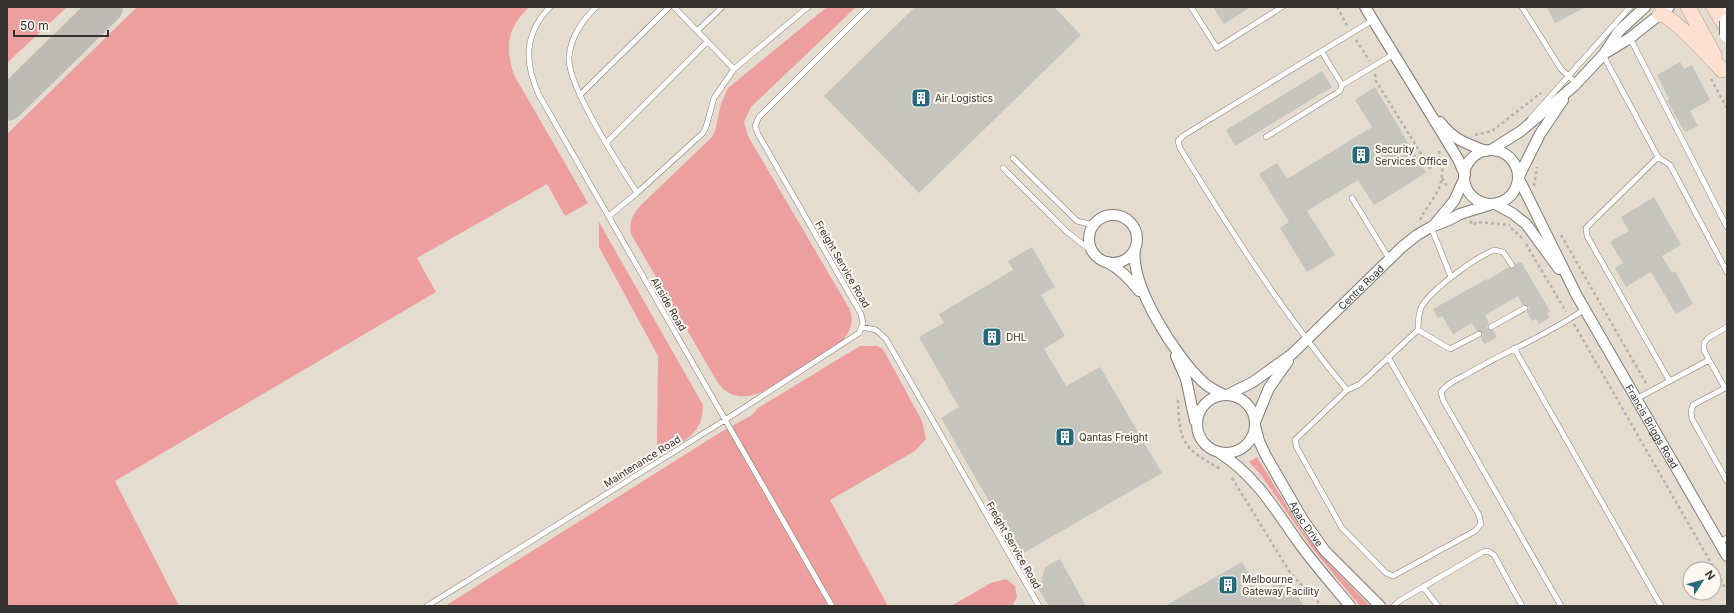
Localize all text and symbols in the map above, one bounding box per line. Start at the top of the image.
scale bar [14,12,108,38]
text: 50 m [20,18,49,33]
building icon: Air Logistics [910,87,932,109]
place label: Air Logistics [935,92,993,104]
place label: Security Services Office [1375,143,1448,167]
building icon: Security Services Office [1350,144,1372,166]
street label: Freight Service Road [813,218,873,310]
street label: Centre Road [1336,262,1386,312]
street label: Airside Road [649,275,689,333]
building icon: DHL [981,326,1003,348]
place label: DHL [1006,331,1027,343]
street label: Francis Briggs Road [1623,382,1681,470]
building icon: Qantas Freight [1054,426,1076,448]
place label: Qantas Freight [1079,431,1149,443]
street label: Maintenance Road [602,433,682,489]
street label: Freight Service Road [984,499,1044,591]
street label: Apac Drive [1287,499,1326,549]
north arrow [1682,561,1722,601]
text: N [1702,568,1718,583]
place label: Melbourne Gateway Facility [1242,573,1320,597]
building icon: Melbourne Gateway Facility [1217,574,1239,596]

